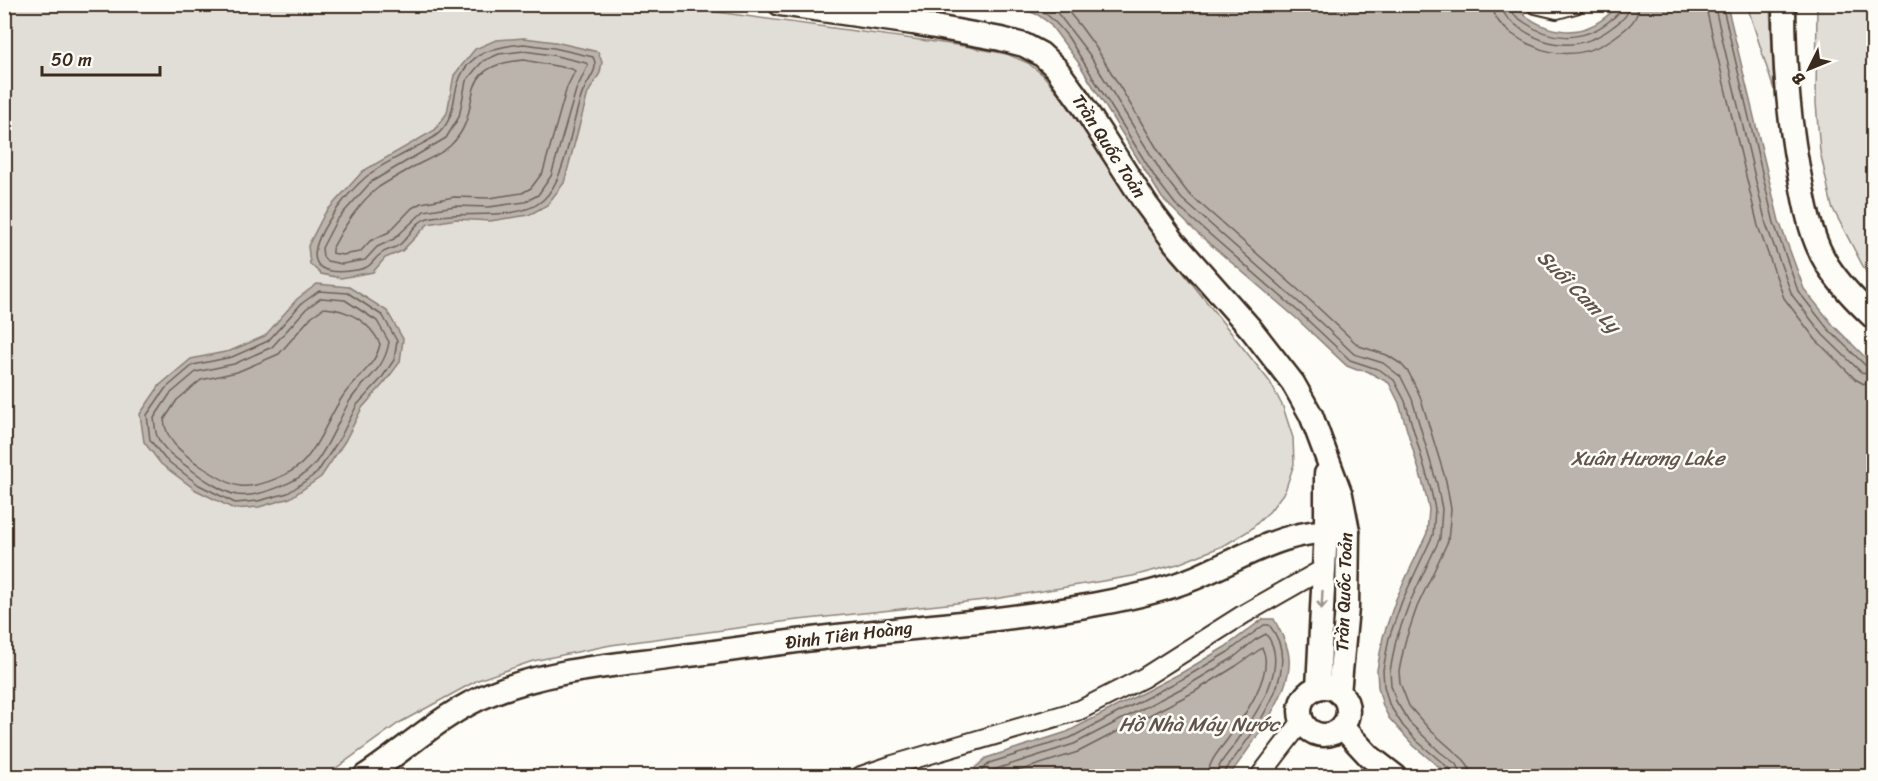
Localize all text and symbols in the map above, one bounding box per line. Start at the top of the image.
scale bar [42,39,160,77]
north arrow [1779,39,1839,99]
text: 50 m [51,44,92,76]
text: B [1784,65,1812,92]
street label: Trần Quốc Toản [1063,87,1155,205]
water label: Suối Cam Ly [1528,241,1631,343]
water label: Xuân Hương Lake [1571,441,1726,476]
street label: Trần Quốc Toản [1326,531,1362,652]
one-way arrow [1316,590,1327,610]
street label: Đinh Tiên Hoàng [784,611,914,659]
water label: Hồ Nhà Máy Nước [1119,707,1281,742]

